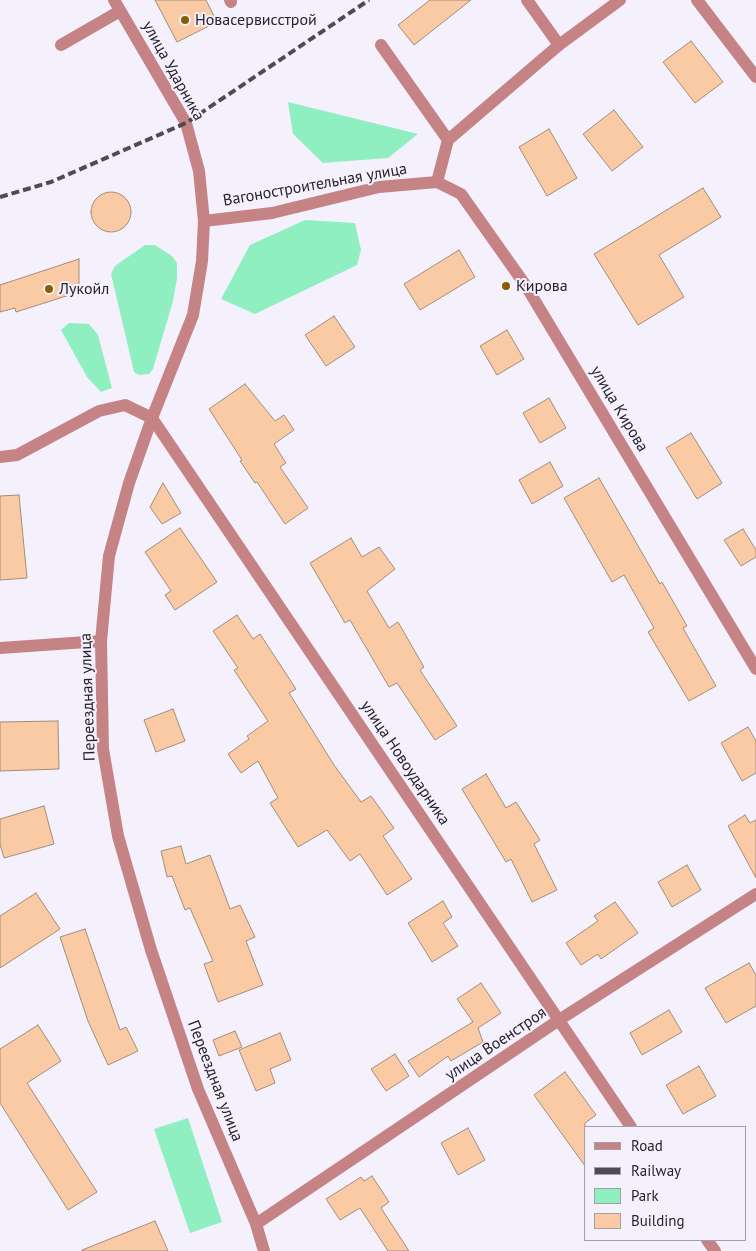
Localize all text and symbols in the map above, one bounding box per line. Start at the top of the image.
place label: Новасервисстрой [195,10,317,30]
marker: Новасервисстрой [179,14,191,26]
street label: улица Ударника [138,18,208,124]
street label: Вагоностроительная улица [221,159,409,211]
place label: Кирова [516,276,568,296]
place label: Лукойл [59,279,109,299]
marker: Кирова [500,280,512,292]
marker: Лукойл [43,283,55,295]
street label: улица Кирова [586,363,652,455]
street label: Переездная улица [76,633,100,761]
street label: улица Новоударника [356,697,454,829]
street label: улица Военстроя [442,1003,550,1085]
street label: Переездная улица [183,1018,247,1144]
legend [584,1126,746,1241]
text: Road [631,1136,663,1155]
text: Railway [631,1161,681,1180]
text: Park [631,1186,659,1205]
text: Building [631,1211,685,1230]

